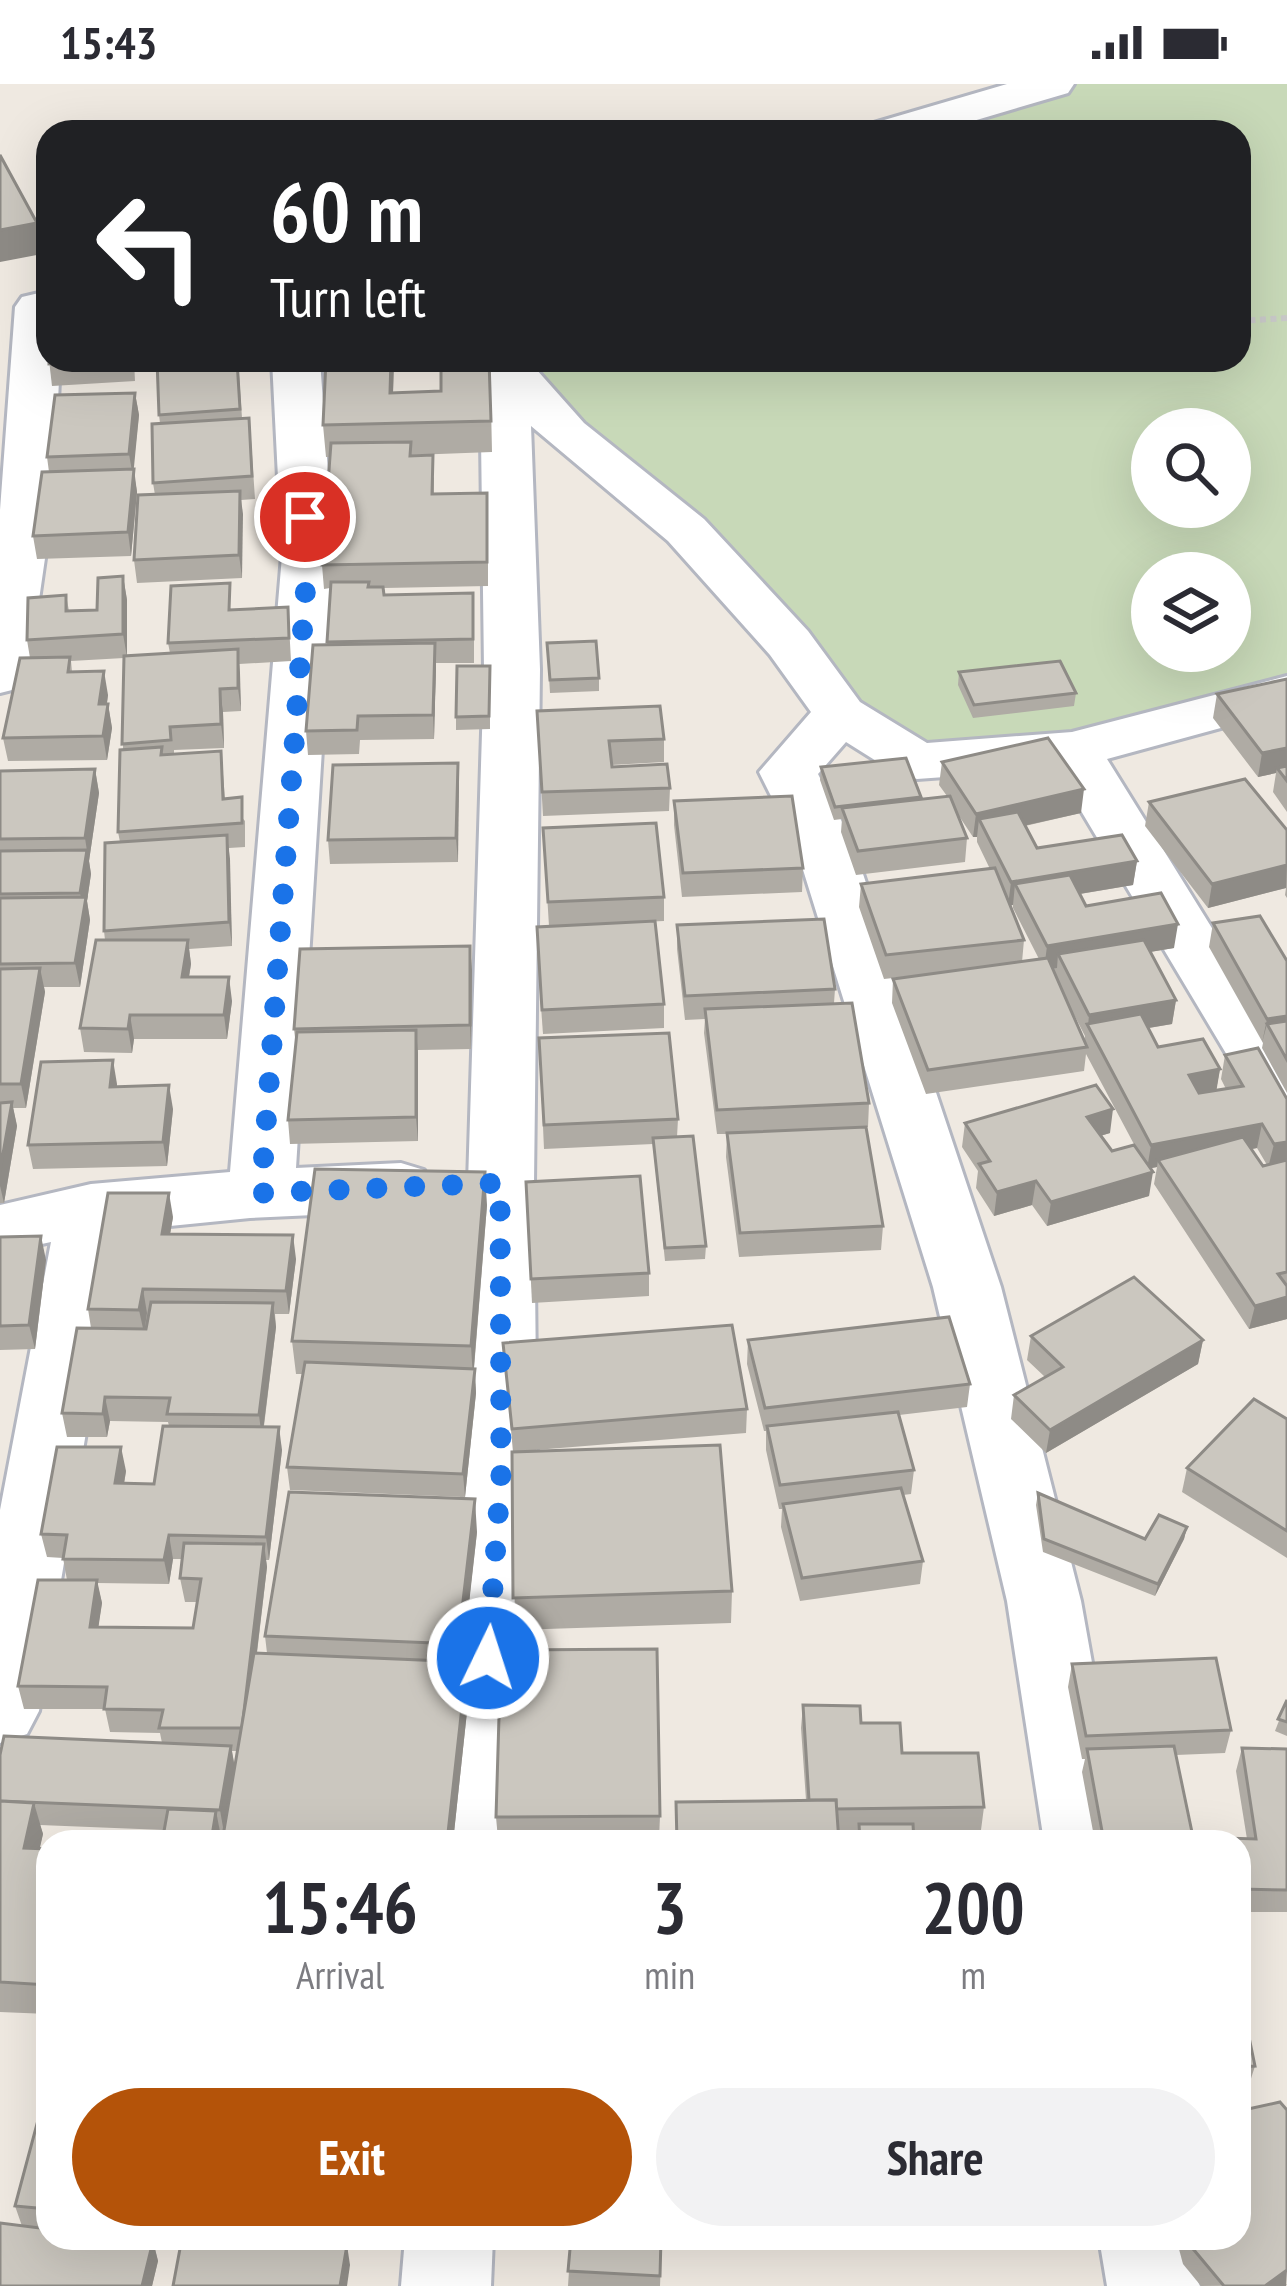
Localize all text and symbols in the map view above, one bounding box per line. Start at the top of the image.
text: 15:43 [60,13,157,71]
text: 60 m [270,156,423,265]
icon: left [72,168,228,324]
text: Turn left [270,262,426,332]
map controls [1131,408,1251,672]
button: search [1131,408,1251,528]
pin [254,466,356,568]
icon: arrive [272,484,338,550]
button: layers [1131,552,1251,672]
position arrow [425,1595,551,1721]
text: 15:46 [262,1860,418,1953]
text: 3 [653,1860,687,1953]
text: 200 [921,1860,1025,1953]
text: Arrival [296,1949,384,2000]
text: min [644,1949,695,2000]
text: m [960,1949,986,2000]
button: Exit [72,2088,632,2226]
button: Share [656,2088,1215,2226]

